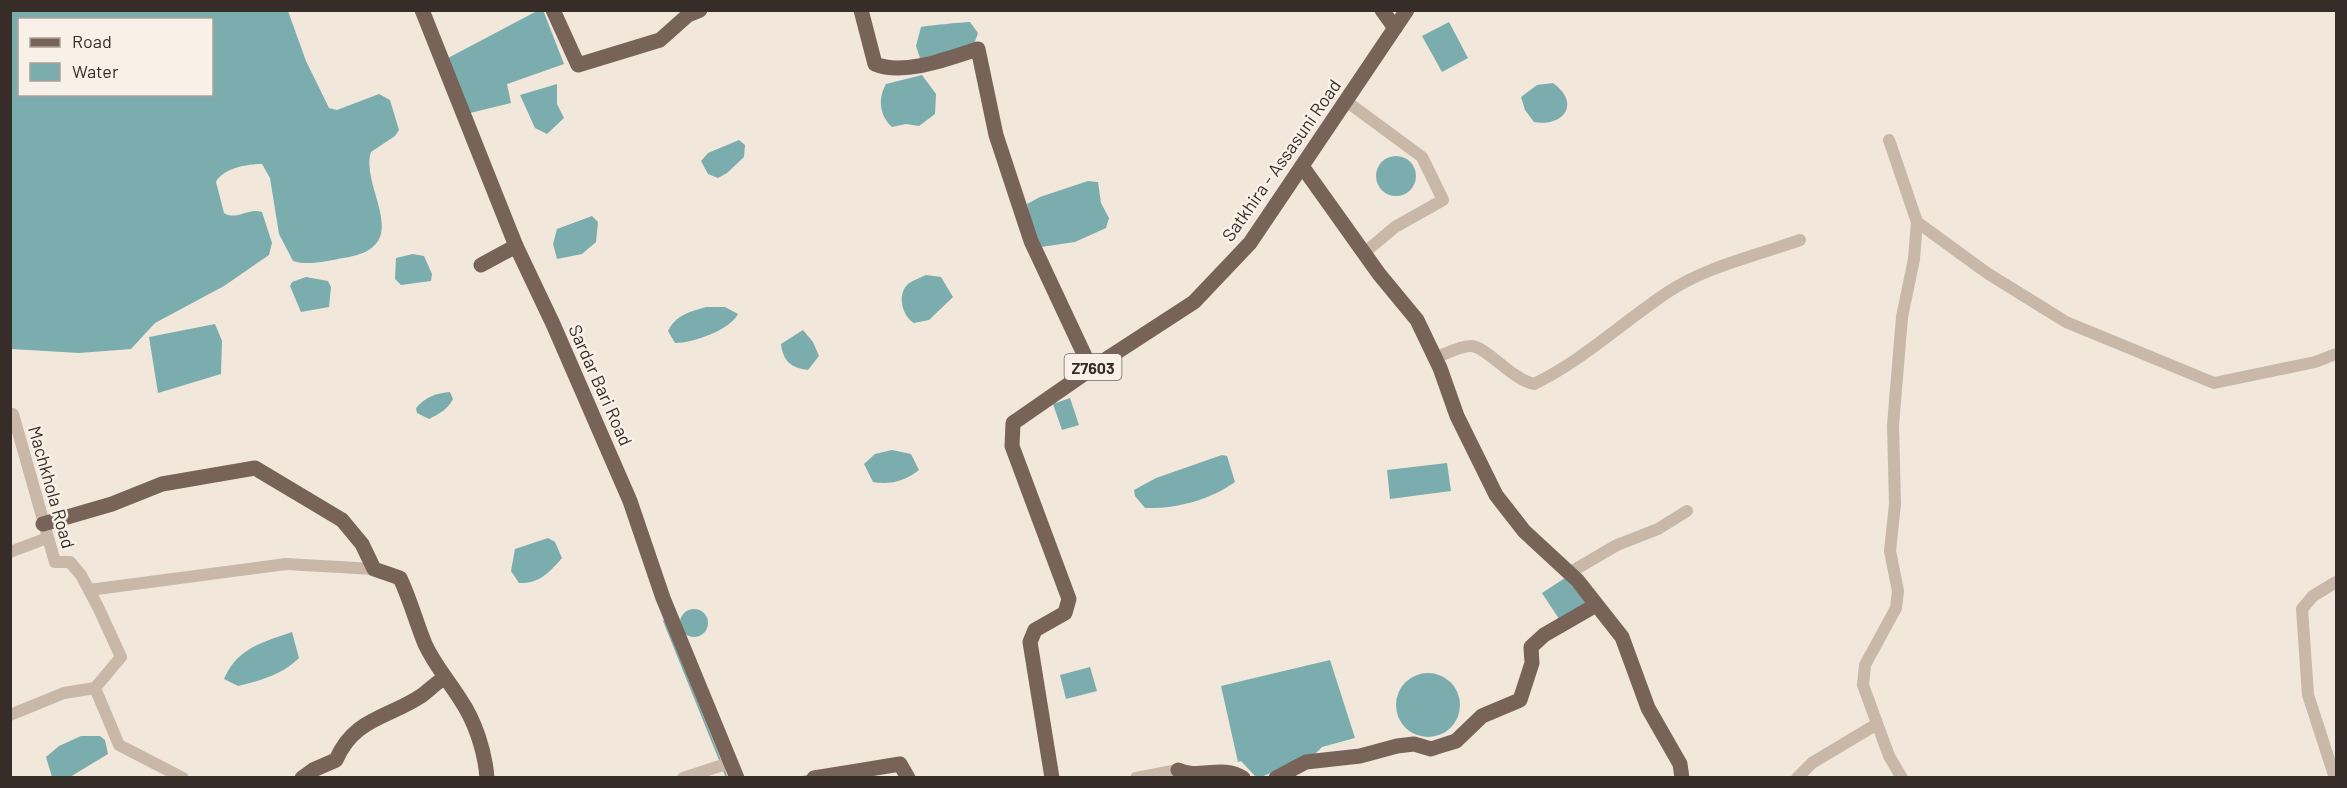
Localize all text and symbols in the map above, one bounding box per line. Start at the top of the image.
legend [18,18,213,96]
text: Road [72,30,112,52]
text: Water [72,60,119,82]
street label: Satkhira - Assasuni Road [1217,75,1345,245]
street label: Sardar Bari Road [564,321,638,449]
road number: Z7603 [1064,354,1122,380]
street label: Machkhola Road [24,423,80,551]

